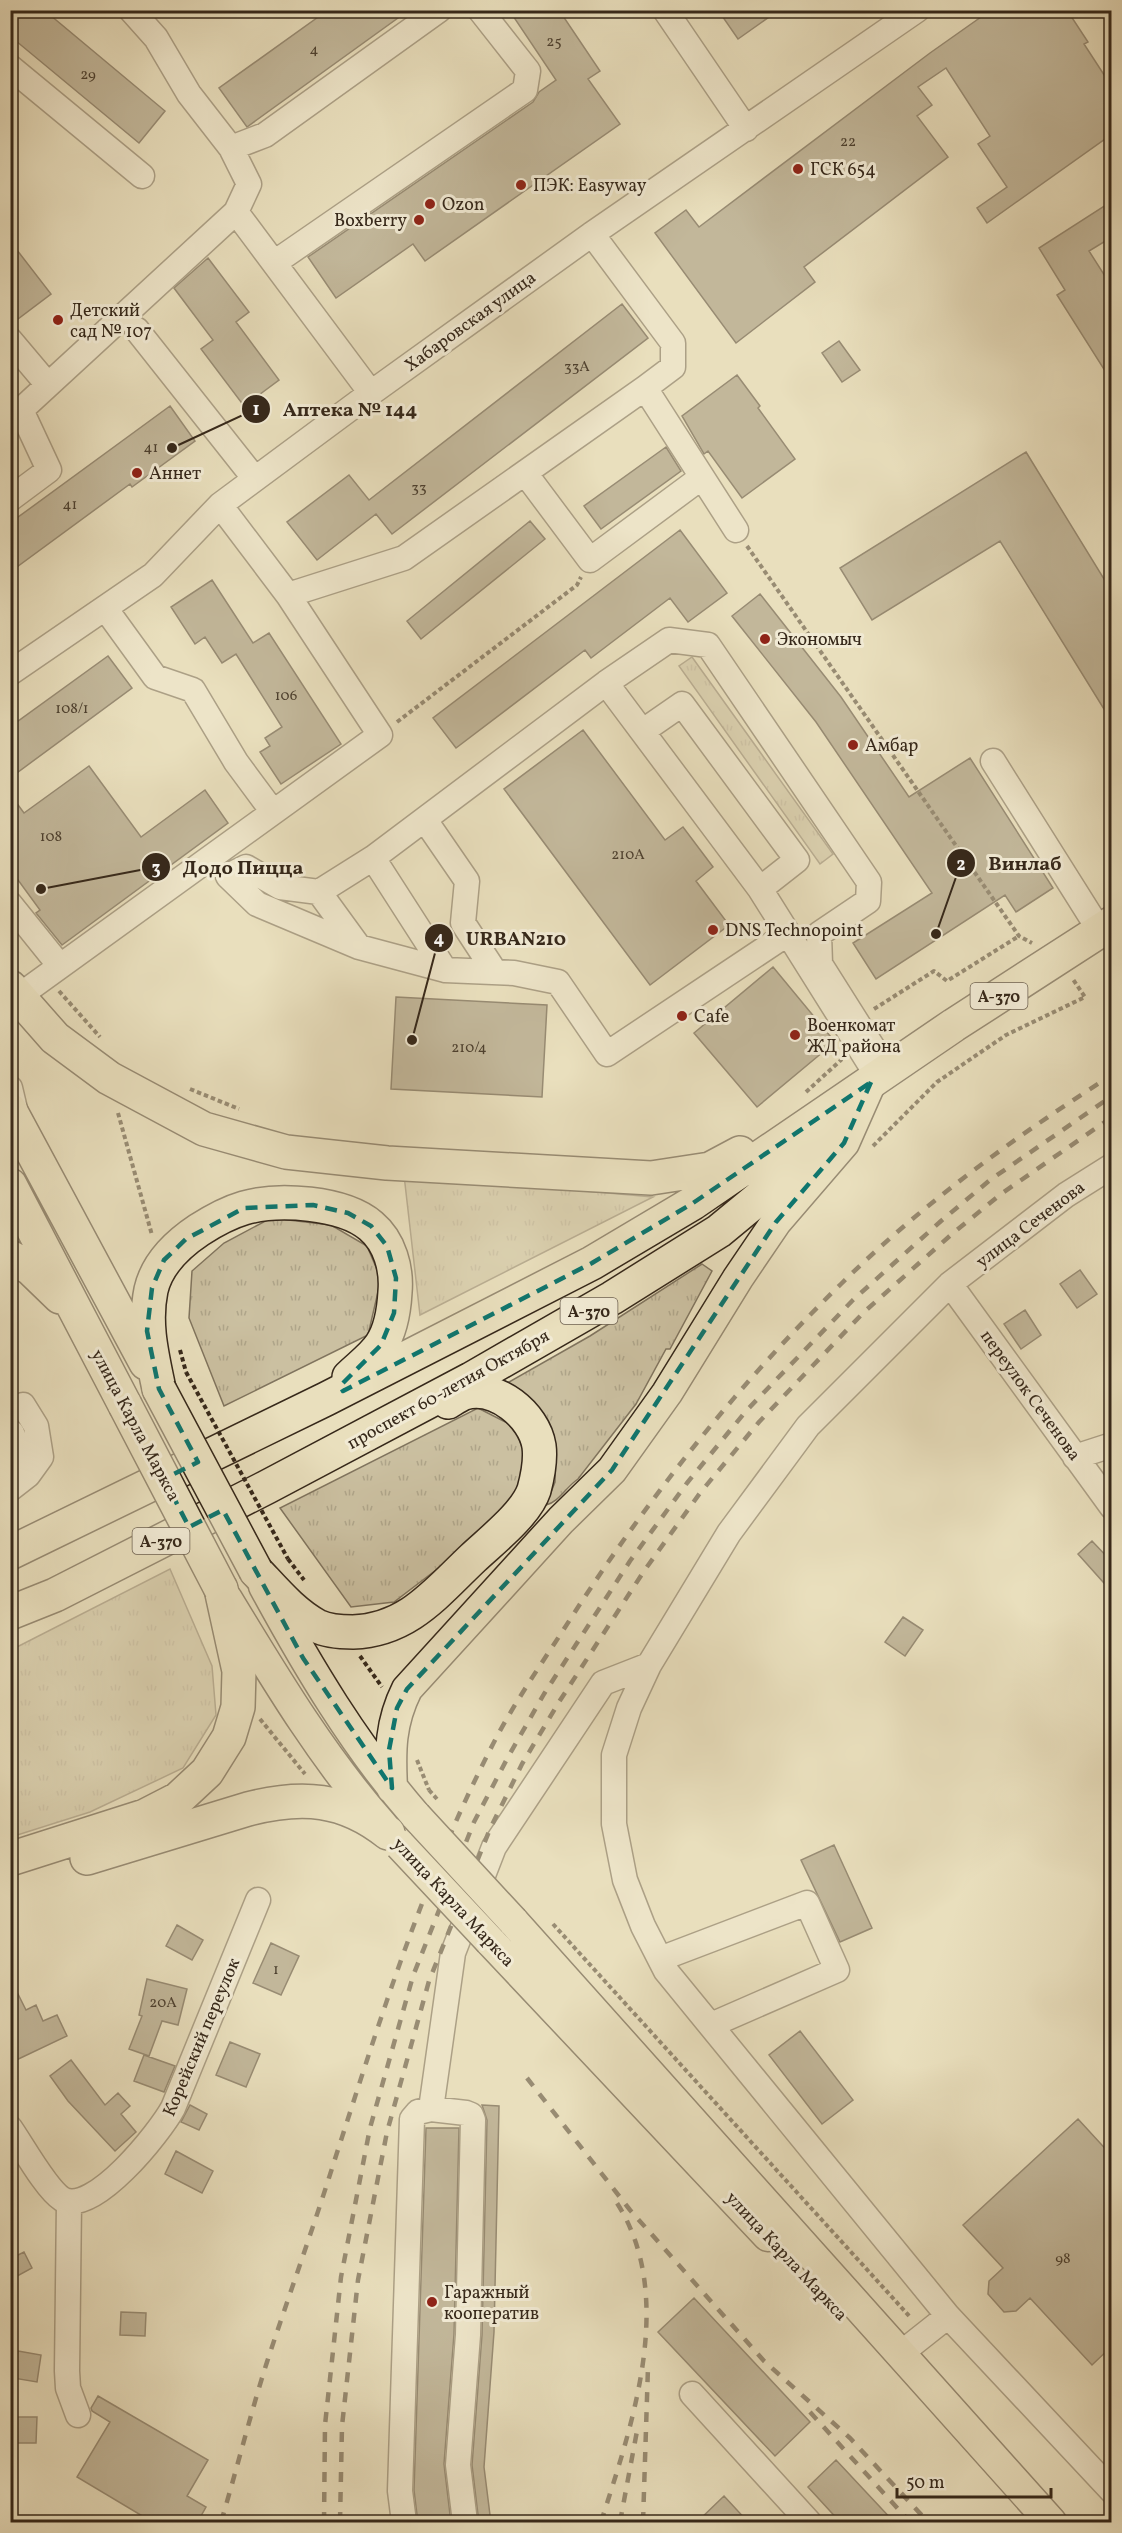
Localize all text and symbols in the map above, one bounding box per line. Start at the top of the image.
house number: 25 [546,32,562,53]
house number: 4 [310,40,319,61]
house number: 29 [80,65,96,86]
house number: 22 [840,132,856,153]
place label: ГСК 654 [810,158,876,183]
marker: ГСК 654 [791,162,805,176]
place label: ПЭК: Easyway [533,174,647,199]
marker: ПЭК: Easyway [514,178,528,192]
place label: Ozon [442,193,485,218]
marker: Ozon [423,197,437,211]
place label: Boxberry [334,209,407,234]
marker: Boxberry [412,213,426,227]
street label: Хабаровская улица [400,266,542,378]
place label: Детский сад № 107 [70,299,152,345]
marker: Детский сад № 107 [51,313,65,327]
house number: 33А [564,357,590,378]
callout: Аптека № 144 [241,390,429,428]
text: Аптека № 144 [283,397,417,425]
text: 1 [252,398,260,423]
house number: 41 [144,438,158,459]
place label: Аннет [149,462,201,487]
marker: Аннет [130,466,144,480]
house number: 33 [411,478,427,499]
house number: 41 [63,495,77,516]
place label: Экономыч [777,628,862,653]
marker: Экономыч [758,632,772,646]
house number: 106 [275,686,297,707]
house number: 108/1 [55,699,89,720]
place label: Амбар [865,734,918,759]
marker: Амбар [846,738,860,752]
house number: 108 [40,827,62,848]
callout: Винлаб [946,844,1074,882]
house number: 210А [611,845,645,866]
callout: Додо Пицца [141,848,316,886]
text: Винлаб [988,851,1062,879]
text: 2 [956,853,966,878]
text: Додо Пицца [183,855,303,883]
text: 3 [151,857,161,882]
callout: URBAN210 [424,919,578,957]
place label: DNS Technopoint [725,919,863,944]
marker: DNS Technopoint [706,923,720,937]
text: URBAN210 [466,926,566,954]
text: 4 [434,927,445,952]
road number: А-370 [970,983,1028,1009]
place label: Cafe [694,1005,729,1030]
marker: Cafe [675,1009,689,1023]
place label: Военкомат ЖД района [807,1014,901,1060]
marker: Военкомат ЖД района [788,1028,802,1042]
house number: 210/4 [451,1038,487,1059]
street label: улица Сеченова [971,1176,1091,1275]
road number: А-370 [560,1298,618,1324]
street label: проспект 60-летия Октября [343,1324,554,1456]
street label: переулок Сеченова [974,1325,1086,1467]
street label: улица Карла Маркса [84,1345,185,1506]
road number: А-370 [132,1528,190,1554]
street label: улица Карла Маркса [386,1833,520,1973]
street label: Корейский переулок [158,1954,247,2121]
house number: 1 [273,1960,279,1981]
house number: 20А [149,1993,177,2014]
street label: улица Карла Маркса [719,2187,853,2327]
house number: 98 [1055,2249,1071,2270]
place label: Гаражный кооператив [444,2281,539,2327]
marker: Гаражный кооператив [425,2295,439,2309]
scale bar [897,2461,1052,2499]
text: 50 m [906,2471,945,2496]

